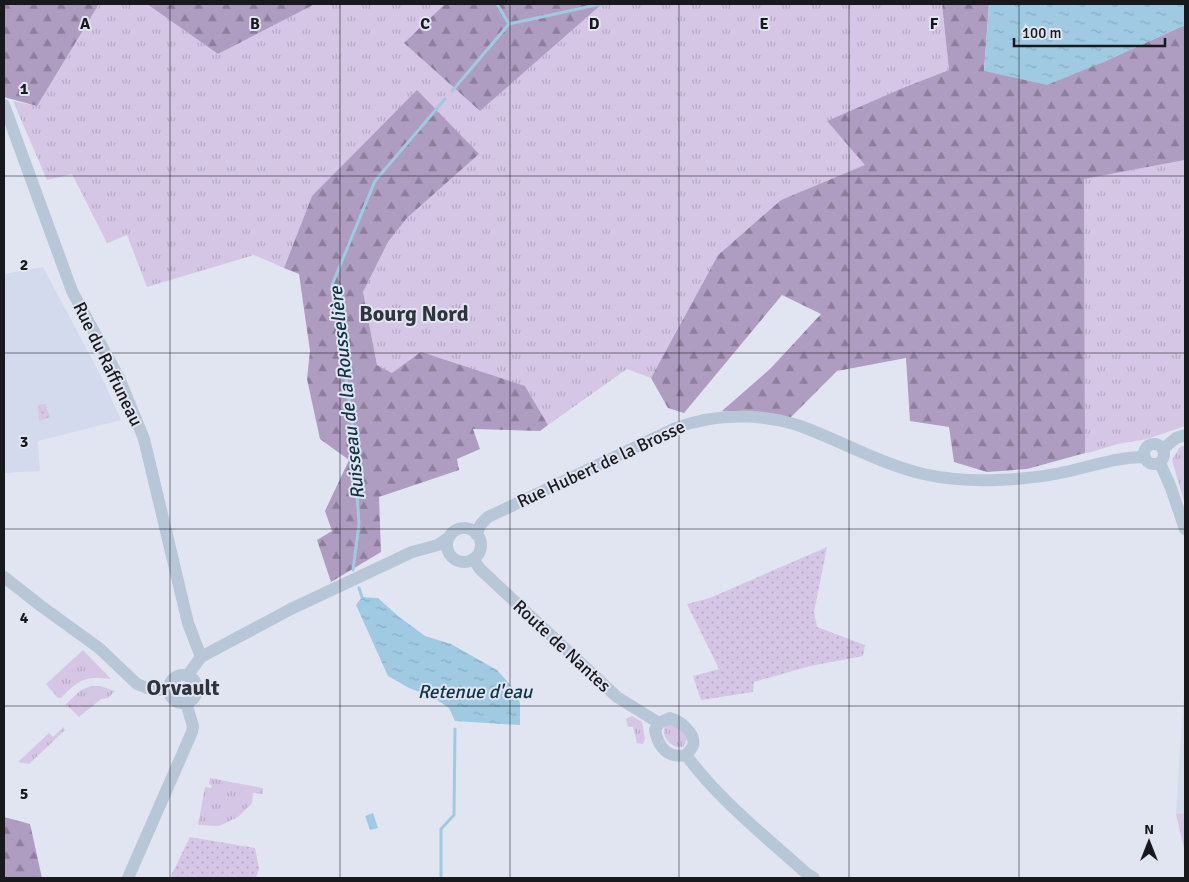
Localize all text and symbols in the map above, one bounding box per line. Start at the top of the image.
text: A [80,14,91,34]
text: B [250,14,260,34]
text: C [420,14,430,34]
text: D [589,14,600,34]
text: E [759,14,769,34]
text: F [930,14,939,34]
scale bar [1014,15,1165,47]
text: 100 m [1022,24,1062,42]
text: 1 [20,79,29,99]
text: 2 [20,255,28,275]
water label: Ruisseau de la Rousselière [324,284,370,501]
street label: Rue du Raffuneau [68,298,148,430]
district label: Bourg Nord [359,300,469,327]
street label: Rue Hubert de la Brosse [513,415,689,513]
text: 3 [20,432,28,452]
street label: Route de Nantes [509,595,616,697]
text: 4 [20,608,29,628]
district label: Orvault [147,674,219,701]
water label: Retenue d'eau [418,680,534,704]
text: 5 [20,784,28,804]
north arrow [1124,817,1174,867]
text: N [1144,821,1154,838]

